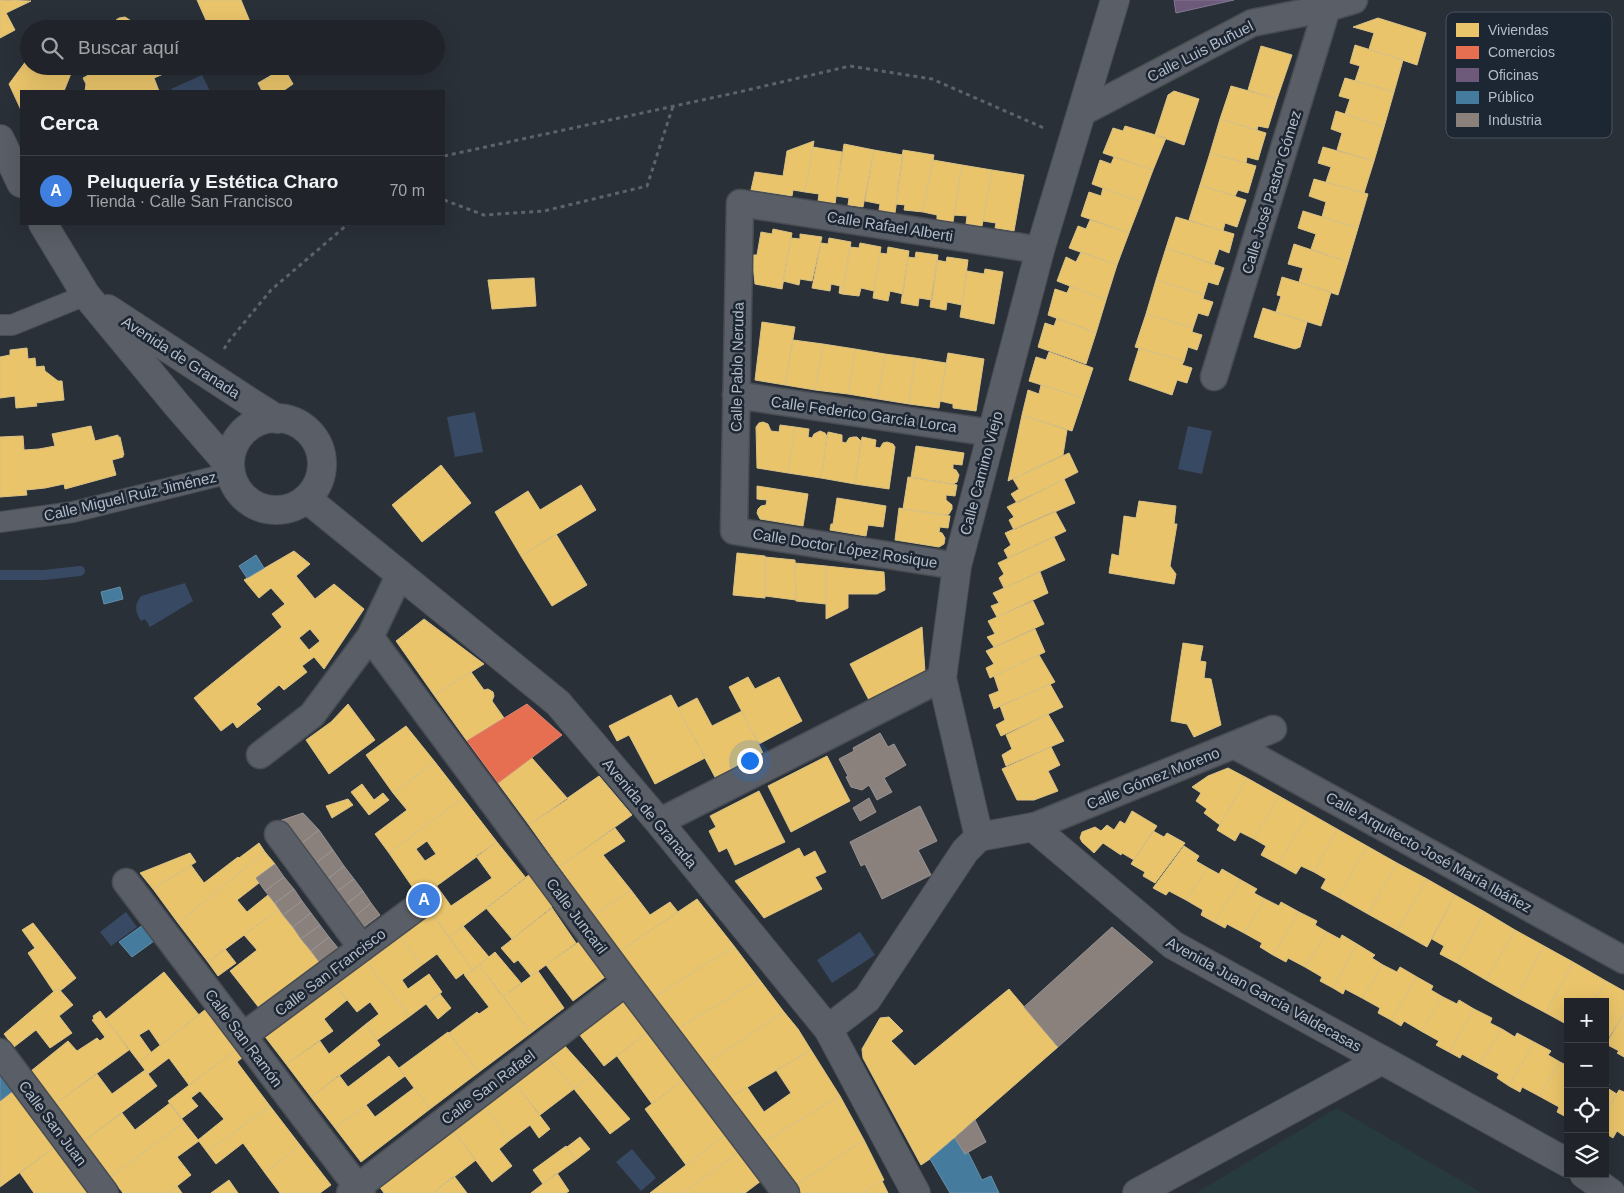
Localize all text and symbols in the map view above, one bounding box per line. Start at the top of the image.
legend [1446,12,1612,138]
street label: Calle Luis Buñuel [1144,17,1256,85]
search box [20,20,445,75]
text: Viviendas [1488,22,1548,38]
icon: search [38,34,66,62]
text: Buscar aquí [78,37,179,58]
text: Comercios [1488,44,1555,60]
text: Oficinas [1488,67,1539,83]
text: Público [1488,89,1534,105]
street label: Calle José Pastor Gómez [1238,108,1304,276]
text: Cerca [40,111,98,134]
text: Industria [1488,112,1542,128]
text: Peluquería y Estética Charo [87,171,338,192]
text: A [50,182,62,199]
text: 70 m [389,182,425,199]
text: Tienda · Calle San Francisco [87,193,293,210]
street label: Calle Rafael Alberti [826,208,954,244]
street label: Calle Pablo Neruda [727,301,747,432]
street label: Avenida de Granada [119,312,244,402]
street label: Calle Federico García Lorca [770,393,959,436]
street label: Calle Camino Viejo [956,409,1006,537]
street label: Calle Miguel Ruiz Jiménez [42,468,218,524]
street label: Calle Doctor López Rosique [751,525,939,571]
street label: Calle Gómez Moreno [1084,744,1222,812]
your location [737,748,763,774]
street label: Avenida de Granada [599,755,701,872]
street label: Calle Arquitecto José María Ibáñez [1323,788,1535,916]
street label: Calle Juncaril [543,875,611,957]
pin: A [408,881,440,919]
street label: Calle San Francisco [271,925,389,1019]
street label: Avenida Juan García Valdecasas [1163,933,1365,1055]
street label: Calle San Ramón [202,986,286,1090]
map controls [1564,998,1609,1178]
button: + [1564,998,1609,1043]
button: − [1564,1043,1609,1088]
street label: Calle San Rafael [438,1046,538,1128]
street label: Calle San Juan [16,1077,90,1169]
button: locate [1564,1088,1609,1133]
button: layers [1564,1133,1609,1178]

